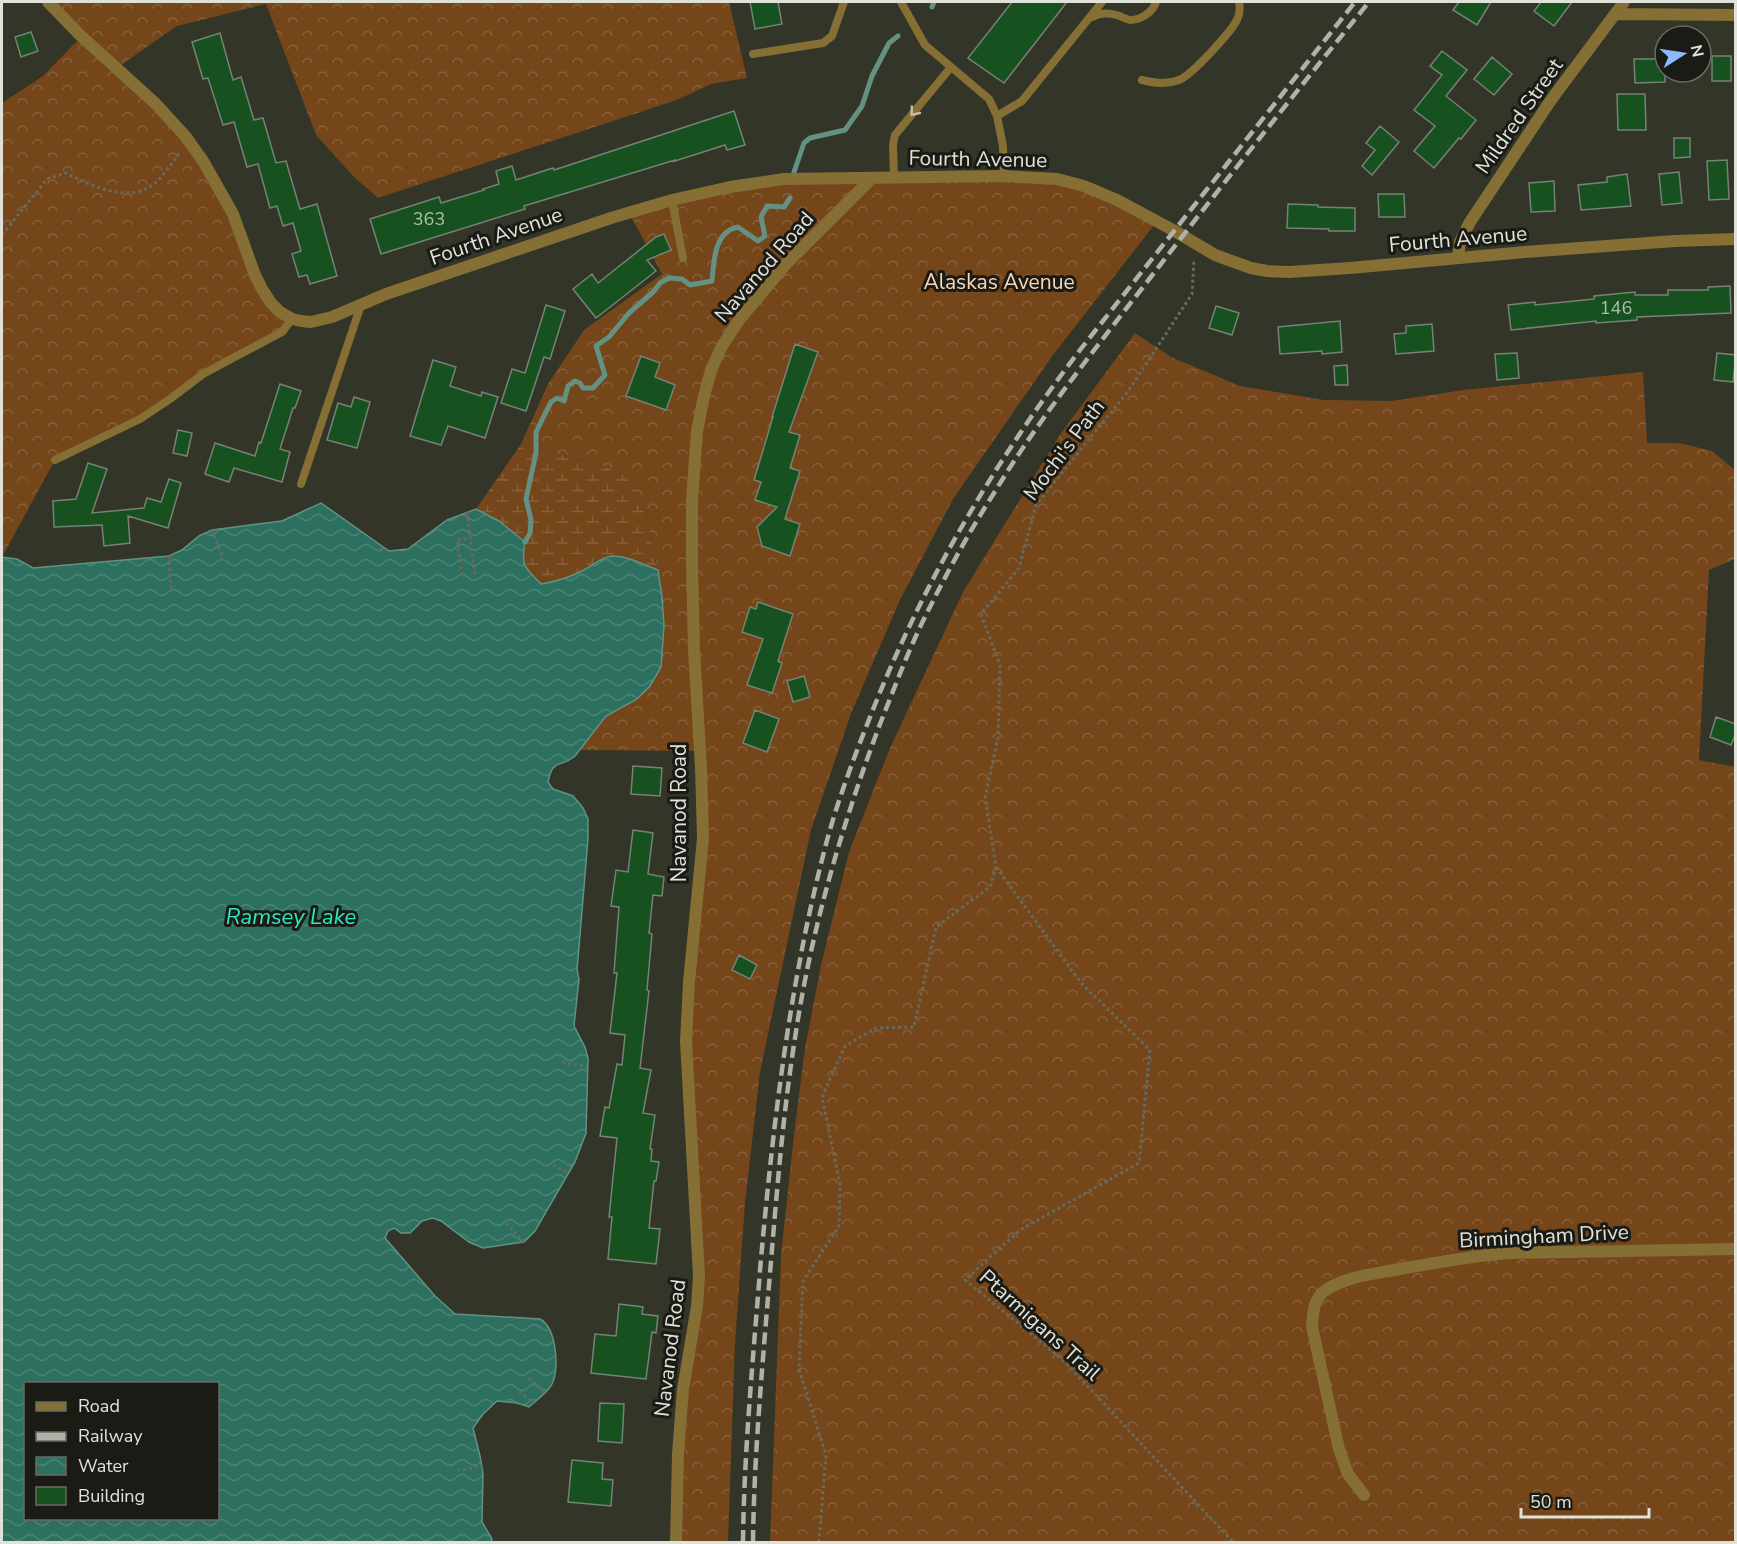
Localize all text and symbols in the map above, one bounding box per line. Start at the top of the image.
north arrow [1653,24,1713,84]
text: N [1685,43,1709,59]
street label: Mildred Street [1469,52,1569,179]
one-way arrow [910,105,921,116]
street label: Fourth Avenue [908,144,1048,174]
street label: Fourth Avenue [426,200,566,272]
street label: Navanod Road [708,206,820,328]
house number: 363 [413,207,445,231]
street label: Fourth Avenue [1388,219,1528,259]
park label: Alaskas Avenue [923,268,1075,296]
house number: 146 [1600,296,1632,320]
street label: Mochi's Path [1017,394,1111,506]
street label: Navanod Road [665,744,693,882]
water label: Ramsey Lake [226,902,356,932]
street label: Birmingham Drive [1458,1218,1630,1254]
street label: Ptarmigans Trail [973,1263,1107,1387]
street label: Navanod Road [648,1278,692,1418]
legend [24,1382,219,1520]
text: Road [78,1394,120,1418]
text: Railway [78,1424,143,1448]
text: Water [78,1454,129,1478]
scale bar [1521,1481,1648,1519]
text: Building [78,1484,145,1508]
text: 50 m [1530,1490,1572,1514]

